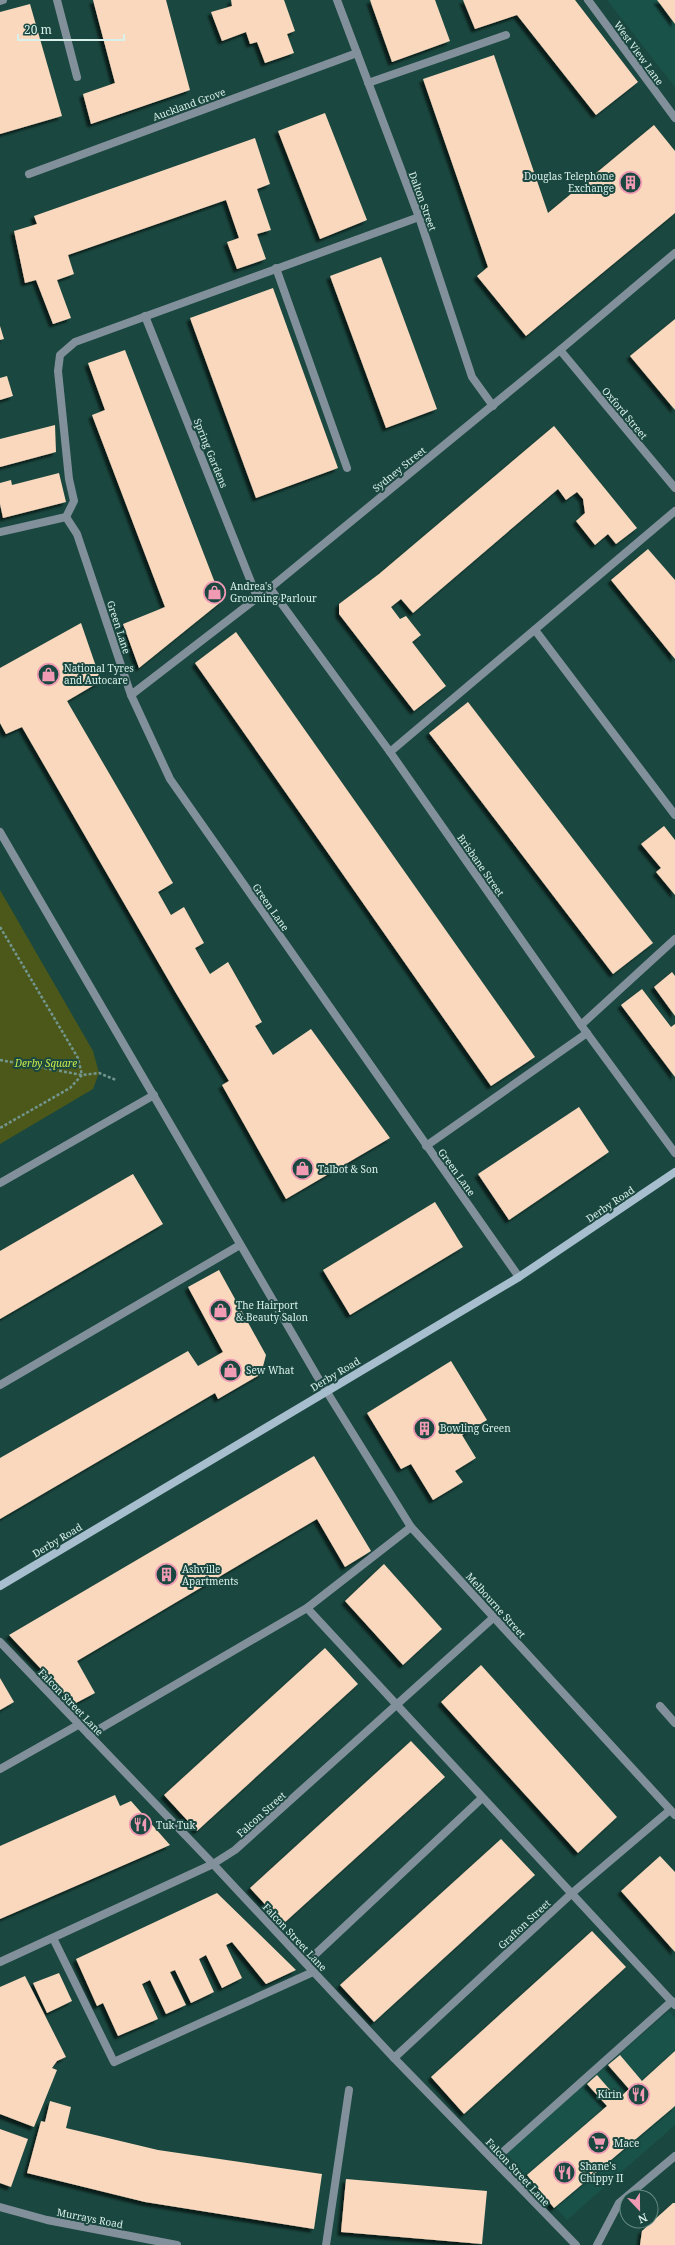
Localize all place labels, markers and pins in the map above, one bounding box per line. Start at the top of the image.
place label: Douglas Telephone Exchange [524,169,614,195]
building icon: Douglas Telephone Exchange [617,169,643,195]
shop icon: Andrea's Grooming Parlour [202,579,228,605]
place label: Andrea's Grooming Parlour [230,579,317,605]
shop icon: National Tyres and Autocare [36,661,62,687]
place label: National Tyres and Autocare [64,661,134,687]
shop icon: Talbot & Son [290,1156,316,1182]
place label: Talbot & Son [318,1162,379,1176]
shop icon: The Hairport & Beauty Salon [208,1298,234,1324]
place label: The Hairport & Beauty Salon [236,1298,309,1324]
shop icon: Sew What [218,1357,244,1383]
place label: Sew What [246,1363,294,1377]
building icon: Bowling Green [412,1415,438,1441]
place label: Bowling Green [440,1421,511,1435]
building icon: Ashville Apartments [154,1562,180,1588]
place label: Ashville Apartments [182,1562,239,1588]
restaurant icon: Tuk Tuk [128,1812,154,1838]
place label: Tuk Tuk [156,1818,195,1832]
restaurant icon: Kirin [625,2081,651,2107]
place label: Kirin [597,2087,623,2101]
supermarket icon: Mace [585,2130,611,2156]
place label: Mace [614,2136,639,2150]
restaurant icon: Shane's Chippy II [551,2159,577,2185]
place label: Shane's Chippy II [580,2159,624,2185]

